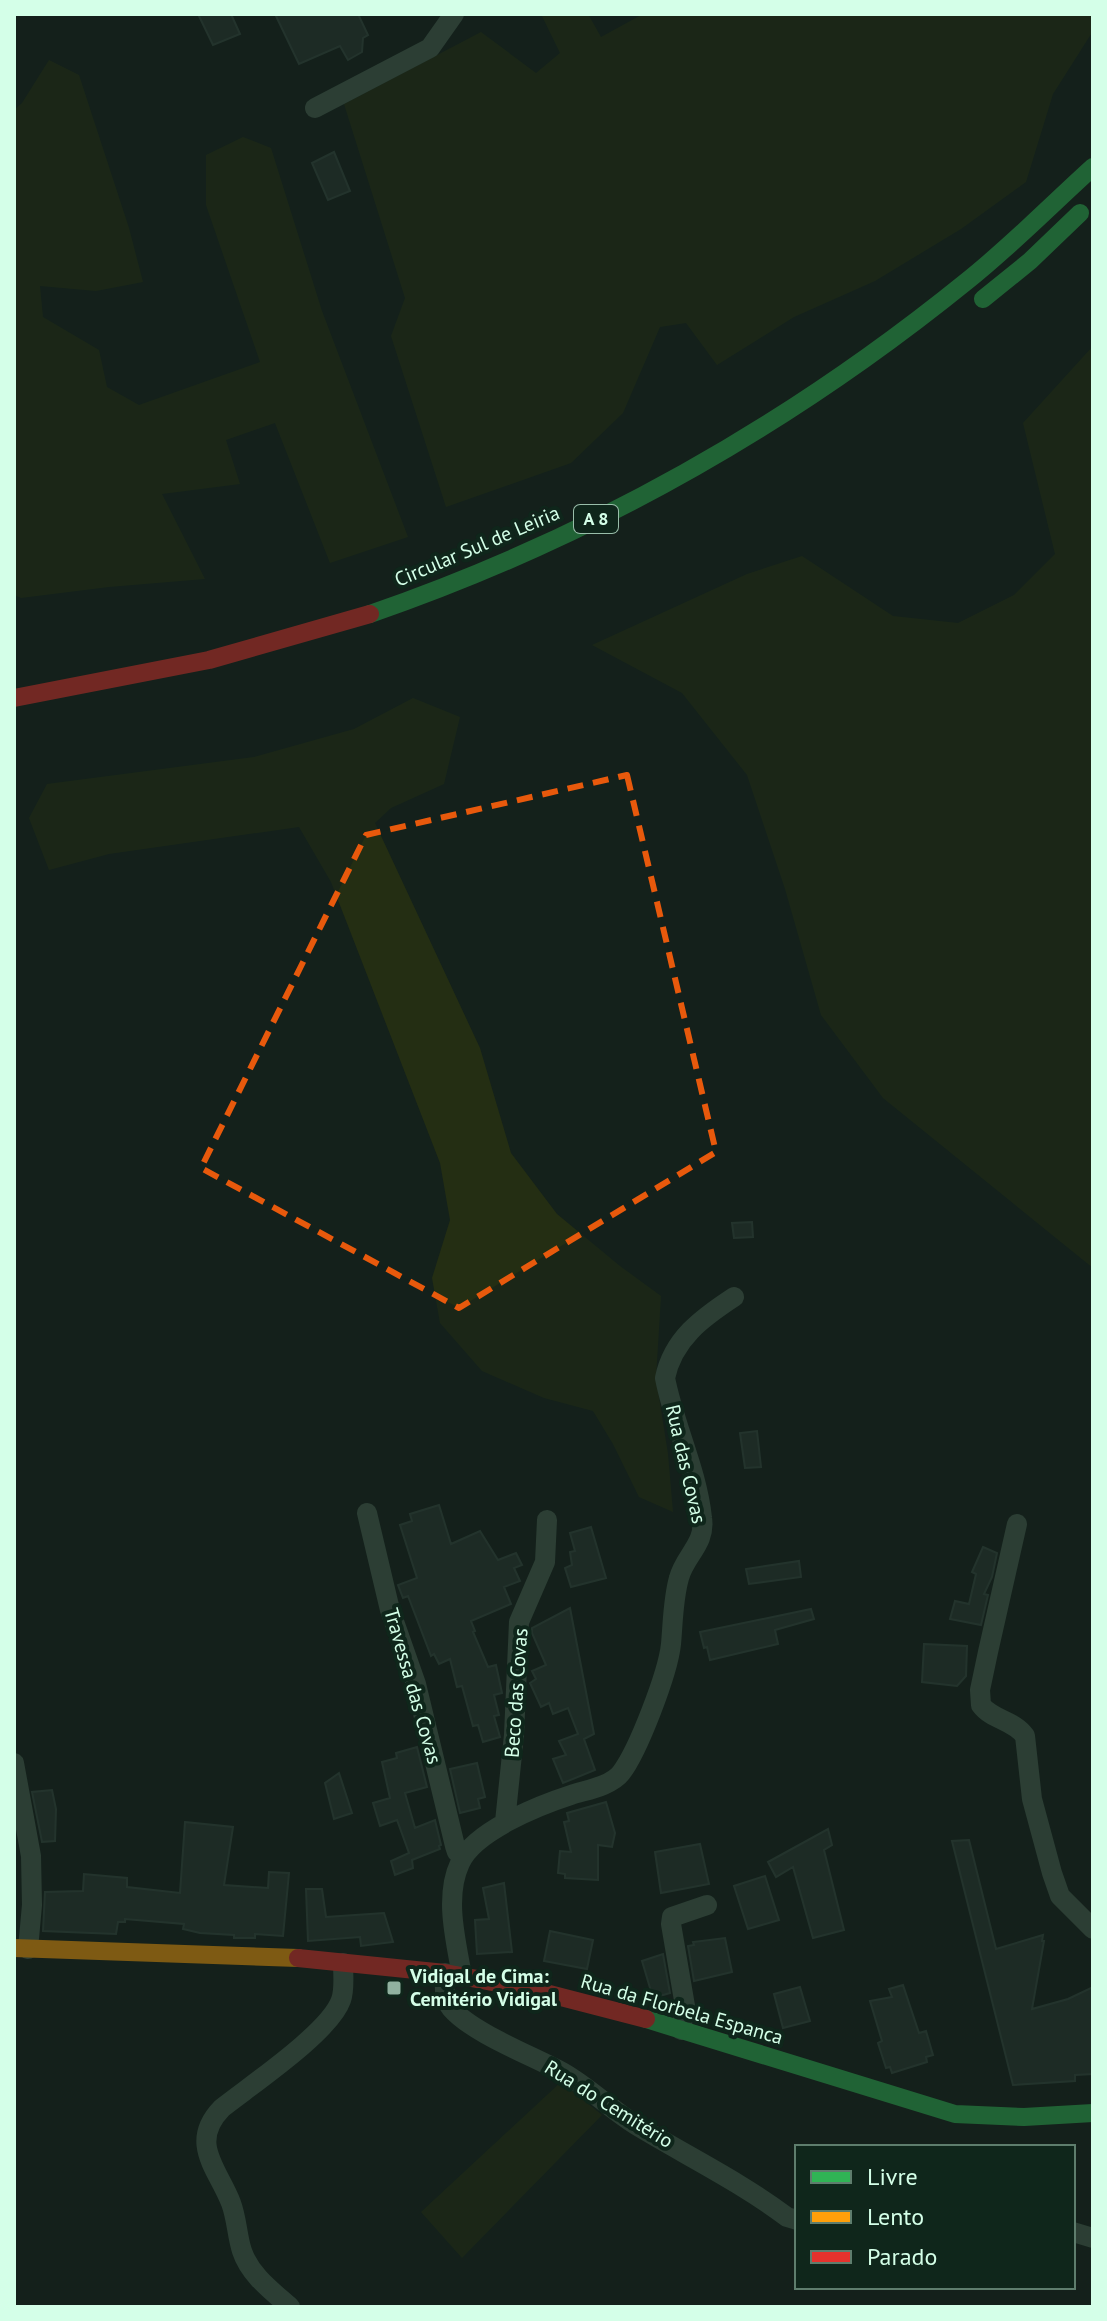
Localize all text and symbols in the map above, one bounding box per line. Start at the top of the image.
street label: Circular Sul de Leiria [391,499,563,593]
road number: A 8 [574,505,618,533]
street label: Rua das Covas [660,1402,712,1526]
street label: Travessa das Covas [378,1605,448,1767]
street label: Beco das Covas [499,1627,533,1759]
place label: Vidigal de Cima: Cemitério Vidigal [409,1963,557,2012]
street label: Rua da Florbela Espanca [578,1968,786,2050]
marker: Vidigal de Cima: Cemitério Vidigal [385,1979,403,1997]
street label: Rua do Cemitério [540,2054,678,2154]
legend [795,2145,1075,2289]
text: Livre [867,2161,918,2192]
text: Lento [867,2201,924,2232]
text: Parado [867,2241,937,2272]

